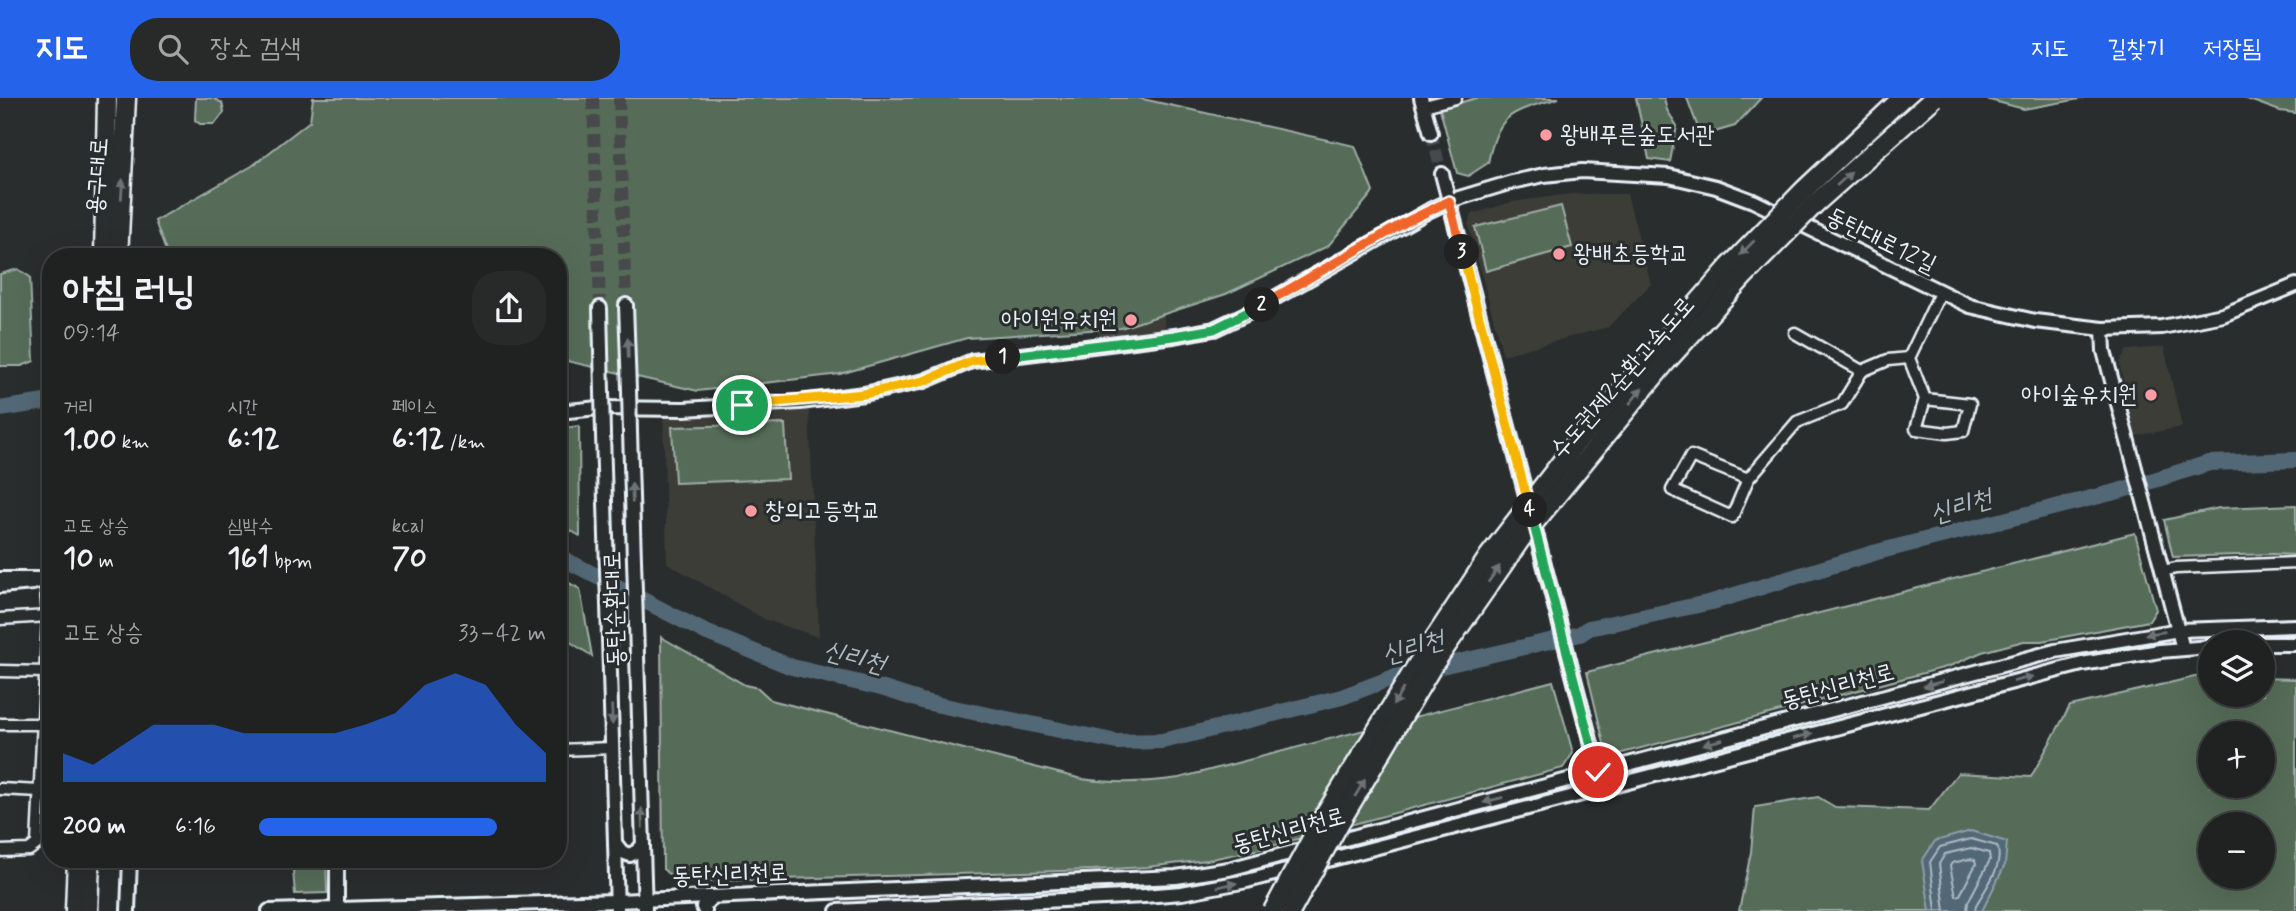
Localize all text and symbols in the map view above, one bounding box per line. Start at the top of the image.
search box [130,18,620,81]
text: 지도 [35,27,88,71]
icon: search [154,30,192,68]
text: 장소 검색 [210,32,301,66]
text: 지도 [2031,34,2069,65]
text: 길찾기 [2107,34,2165,65]
text: 저장됨 [2203,34,2261,65]
place label: 왕배푸른숲도서관 [1560,120,1715,151]
marker: 왕배푸른숲도서관 [1538,127,1554,143]
street label: 용구대로 [80,136,116,216]
one-way arrow [1835,171,1852,187]
one-way arrow [117,178,128,200]
street label: 동탄대로12길 [1821,201,1941,281]
pin: 3 [1444,234,1480,270]
text: 3 [1457,239,1466,264]
place label: 왕배초등학교 [1573,239,1689,270]
one-way arrow [1740,239,1756,256]
marker: 왕배초등학교 [1551,246,1567,262]
text: 아침 러닝 [63,268,196,317]
button: share [472,271,546,345]
pin: 2 [1244,288,1280,322]
street label: 수도권제2순환고속도로 [1544,291,1702,465]
text: 2 [1257,292,1266,317]
place label: 아이원유치원 [1001,305,1117,336]
marker: 아이원유치원 [1123,312,1139,328]
text: 09:14 [63,319,120,349]
one-way arrow [622,336,633,358]
pin: 1 [986,340,1020,374]
text: 1 [998,344,1007,369]
pin [712,375,772,435]
place label: 아이숲유치원 [2021,380,2137,411]
icon: arrive [723,386,761,424]
marker: 아이숲유치원 [2143,387,2159,403]
one-way arrow [1628,388,1643,405]
text: 거리 [63,395,94,420]
text: 시간 [227,395,258,420]
text: 페이스 [392,395,438,420]
text: 1.00 [63,420,117,459]
text: 6:12 [227,420,280,459]
text: 6:12 [392,420,444,459]
text: km [117,430,149,455]
text: /km [444,430,485,455]
one-way arrow [627,481,638,503]
water label: 신리천 [1926,481,1999,532]
pin: 4 [1512,492,1548,528]
place label: 창의고등학교 [765,496,881,527]
text: 4 [1524,497,1535,522]
marker: 창의고등학교 [743,503,759,519]
text: 고도 상승 [63,514,129,539]
text: 심박수 [227,514,273,539]
text: kcal [392,514,424,539]
text: 10 [63,539,94,578]
text: 161 [227,539,269,578]
text: 70 [392,539,427,578]
text: m [94,549,114,574]
text: bpm [269,549,312,574]
street label: 동탄순환대로 [597,551,633,667]
one-way arrow [1487,565,1501,583]
text: 고도 상승 [63,619,143,649]
text: 33–42 m [458,619,546,649]
water label: 신리천 [1378,623,1451,673]
one-way arrow [2143,628,2165,639]
map controls [2198,630,2275,889]
button: layers [2198,630,2275,707]
water label: 신리천 [819,633,892,683]
street label: 동탄신리천로 [1778,657,1898,717]
one-way arrow [2013,673,2035,684]
one-way arrow [1922,679,1943,689]
one-way arrow [1391,687,1404,706]
one-way arrow [606,704,618,726]
button: + [2198,721,2275,798]
one-way arrow [1792,730,1814,741]
one-way arrow [1702,737,1724,748]
pin [1568,742,1628,802]
icon: check [1579,753,1617,791]
one-way arrow [1354,778,1367,797]
one-way arrow [1482,795,1503,805]
street label: 동탄신리천로 [1229,801,1349,861]
one-way arrow [637,807,648,829]
text: 200 m [63,812,126,842]
text: 6:16 [175,812,216,842]
button: − [2198,812,2275,889]
street label: 동탄신리천로 [672,857,788,893]
one-way arrow [1216,880,1238,891]

